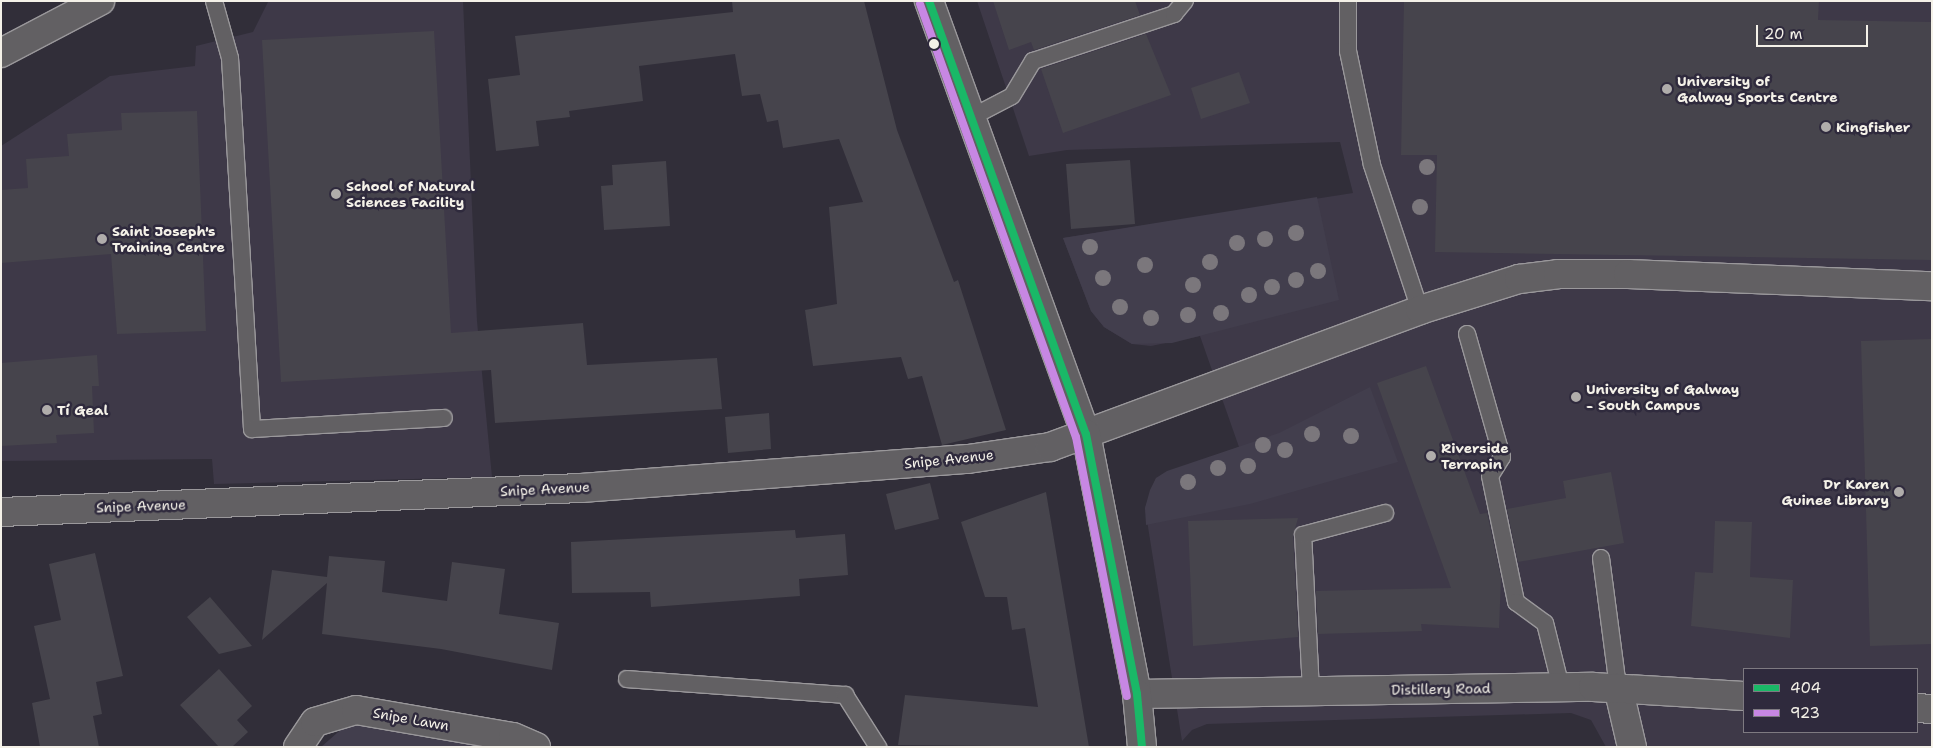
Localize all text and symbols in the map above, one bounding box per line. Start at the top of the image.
scale bar [1758,15,1870,47]
text: 20 m [1764,24,1803,44]
unlabelled marker [929,39,939,49]
place label: University of Galway Sports Centre [1677,73,1838,105]
marker: University of Galway Sports Centre [1661,83,1673,95]
place label: Kingfisher [1836,119,1910,135]
marker: Kingfisher [1820,121,1832,133]
place label: School of Natural Sciences Facility [346,178,475,210]
marker: School of Natural Sciences Facility [330,188,342,200]
place label: Saint Joseph's Training Centre [112,223,225,256]
marker: Saint Joseph's Training Centre [96,233,108,245]
place label: University of Galway - South Campus [1586,381,1739,414]
marker: University of Galway - South Campus [1570,391,1582,403]
place label: Tí Geal [57,402,108,418]
marker: Tí Geal [41,404,53,416]
place label: Riverside Terrapin [1441,440,1509,472]
street label: Snipe Avenue [903,446,995,472]
marker: Riverside Terrapin [1425,450,1437,462]
place label: Dr Karen Guinee Library [1781,476,1889,508]
street label: Snipe Avenue [500,478,590,500]
marker: Dr Karen Guinee Library [1893,486,1905,498]
street label: Snipe Avenue [96,496,186,516]
legend [1743,668,1918,733]
text: 404 [1790,678,1821,698]
street label: Distillery Road [1391,680,1491,698]
text: 923 [1790,703,1820,723]
street label: Snipe Lawn [372,704,450,734]

